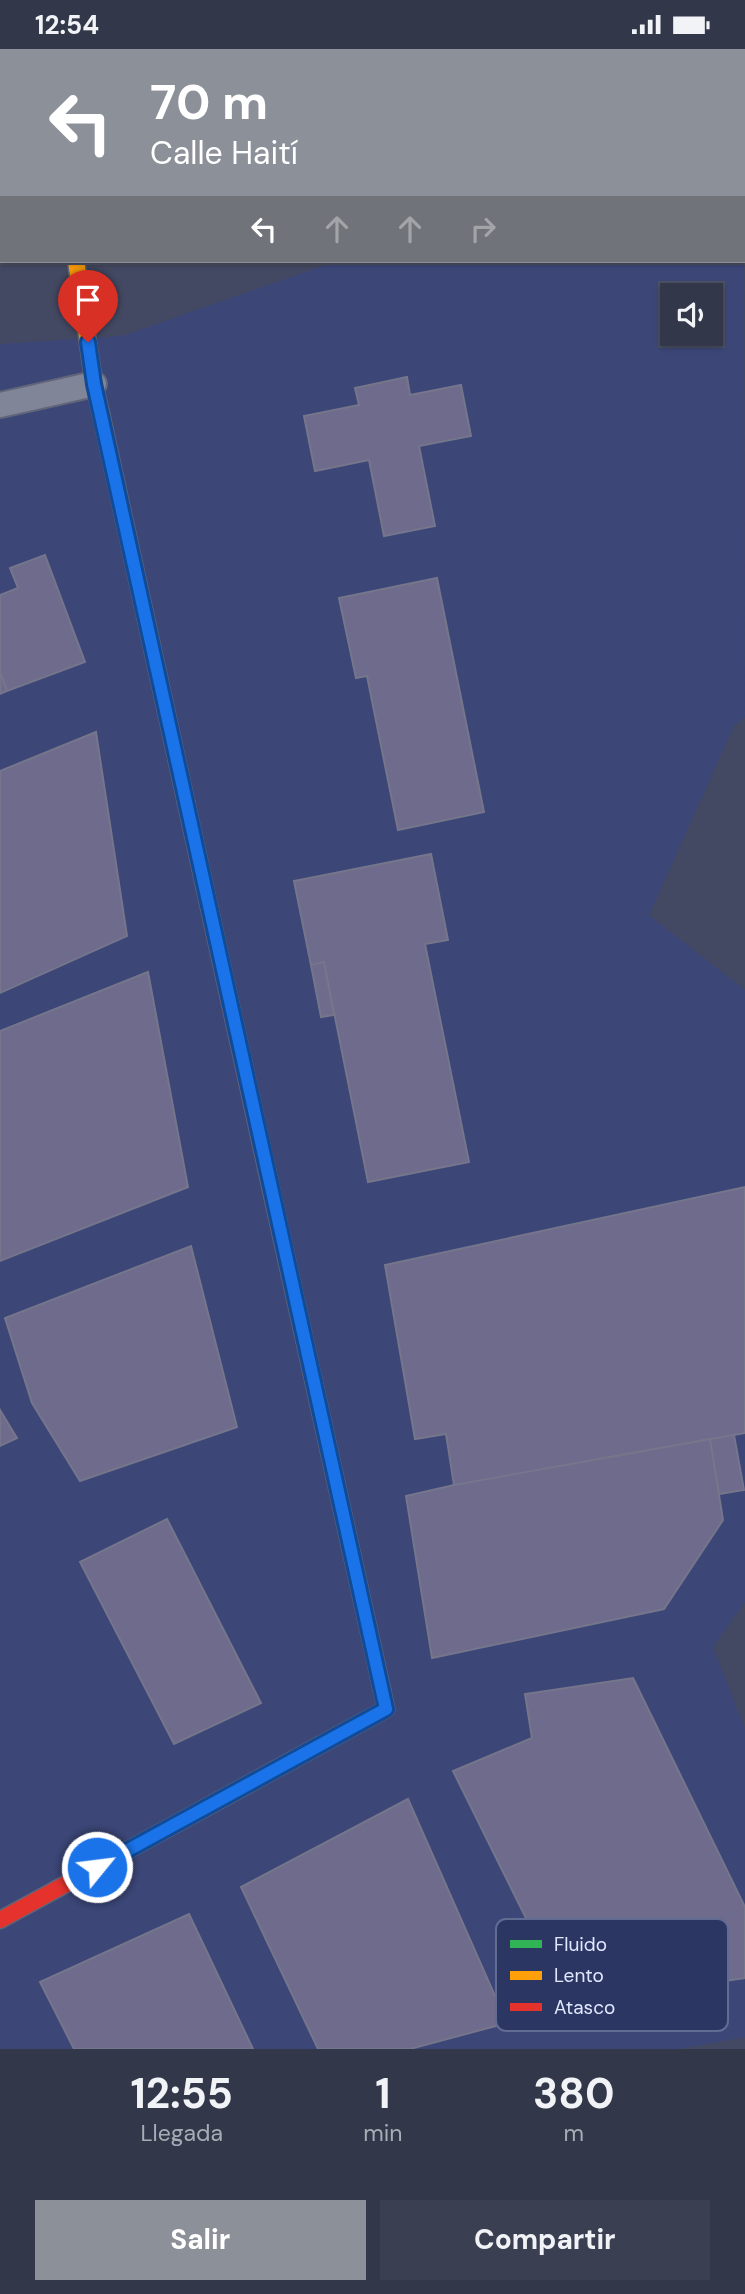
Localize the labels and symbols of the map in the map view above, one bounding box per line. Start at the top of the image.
pin [58,270,118,342]
position arrow [60,1830,134,1904]
legend [496,1919,728,2031]
text: Fluido [554,1932,607,1957]
text: Lento [554,1963,604,1988]
text: Atasco [554,1995,615,2020]

